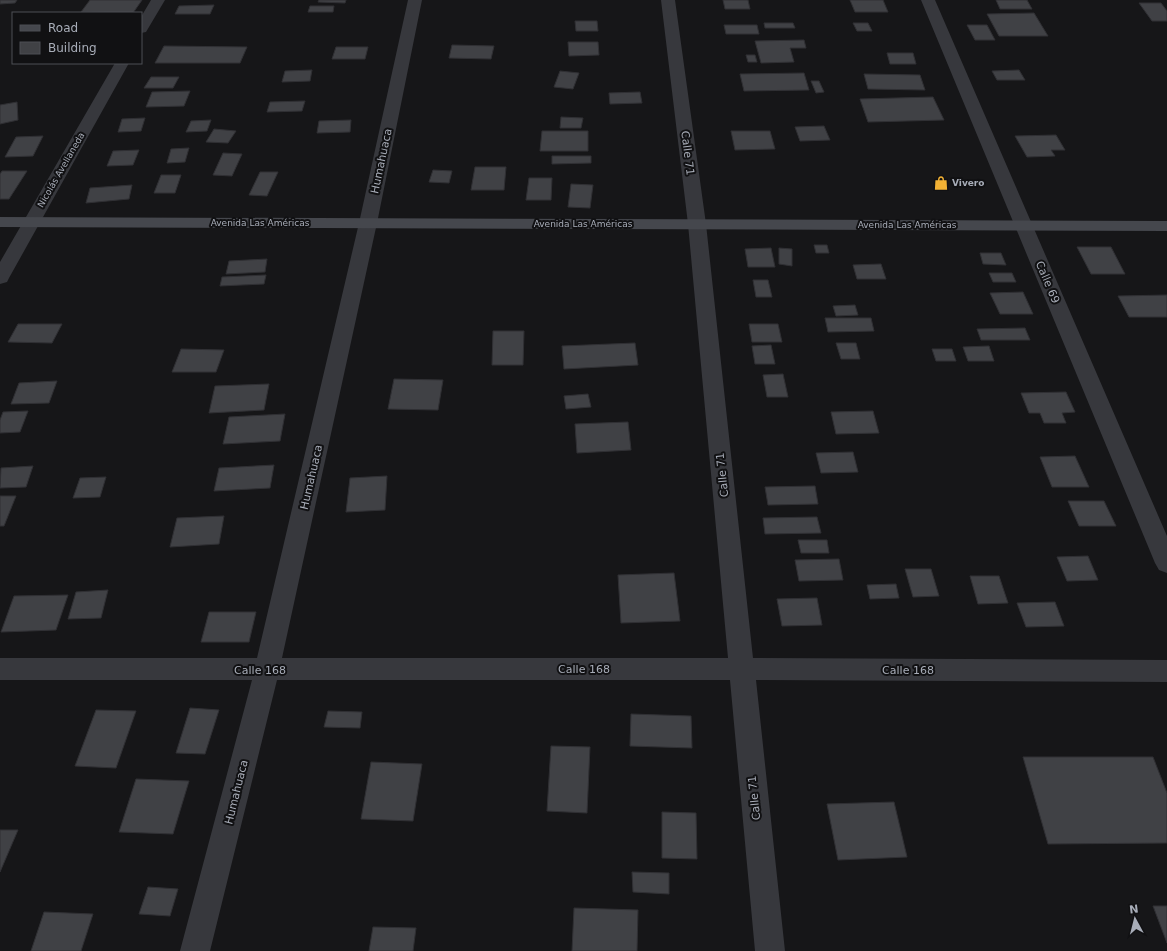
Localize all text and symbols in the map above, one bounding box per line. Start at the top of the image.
legend [12,12,142,64]
text: Road [48,21,78,35]
text: Building [48,41,97,55]
street label: Humahuaca [368,127,395,195]
street label: Calle 71 [678,130,697,176]
street label: Nicolás Avellaneda [35,131,87,209]
shop icon: Vivero [933,175,949,191]
place label: Vivero [952,178,984,188]
street label: Avenida Las Américas [211,218,310,228]
street label: Avenida Las Américas [534,219,633,229]
street label: Avenida Las Américas [858,220,957,230]
street label: Calle 69 [1033,259,1062,305]
street label: Humahuaca [298,443,325,511]
street label: Calle 71 [714,452,731,498]
street label: Calle 168 [558,663,610,676]
street label: Calle 168 [234,664,286,677]
street label: Calle 168 [882,664,934,677]
street label: Humahuaca [222,758,251,826]
street label: Calle 71 [746,775,763,821]
north arrow [1115,899,1155,939]
text: N [1128,903,1139,917]

